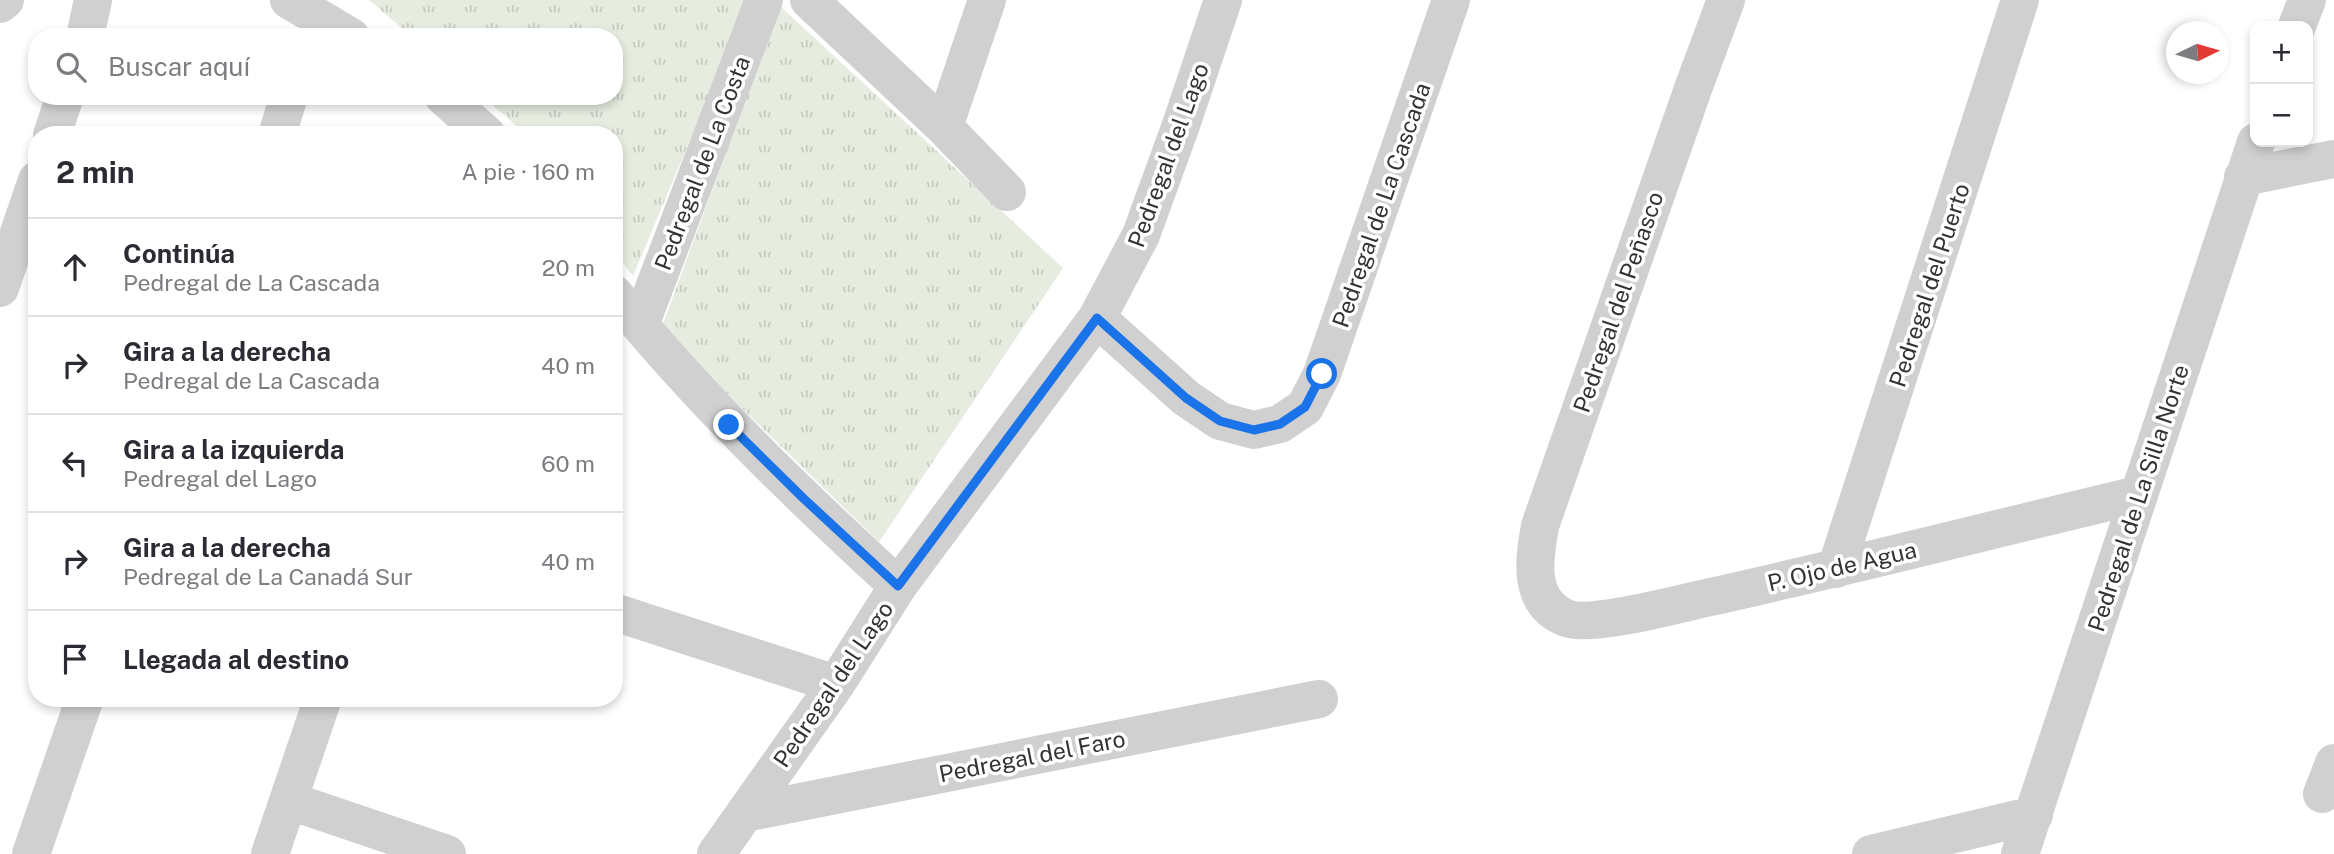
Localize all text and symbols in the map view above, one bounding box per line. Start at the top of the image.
north arrow [2166,21,2229,84]
map controls [2250,21,2313,147]
button: + [2250,21,2313,84]
search box [28,28,623,105]
icon: search [52,48,90,86]
text: Buscar aquí [108,51,250,82]
street label: Pedregal de La Costa [649,52,755,274]
street label: Pedregal del Lago [1122,59,1214,251]
street label: Pedregal de La Cascada [1326,79,1436,331]
button: − [2250,84,2313,147]
text: 2 min [56,154,135,190]
text: A pie · 160 m [461,158,595,185]
street label: Pedregal del Puerto [1883,180,1975,390]
street label: Pedregal del Peñasco [1568,188,1668,416]
text: Continúa [123,238,235,269]
icon: ahead [56,248,94,286]
text: 20 m [542,254,595,281]
text: Pedregal de La Cascada [123,269,380,296]
text: Gira a la derecha [123,336,331,367]
icon: right [56,346,94,384]
text: 40 m [541,352,595,379]
route start [1306,358,1337,389]
street label: Pedregal de La Silla Norte [2082,361,2194,635]
text: Pedregal de La Cascada [123,367,380,394]
route end [713,409,744,440]
text: Gira a la izquierda [123,434,345,465]
icon: left [56,444,94,482]
text: 60 m [541,450,595,477]
text: Pedregal del Lago [123,465,317,492]
text: Gira a la derecha [123,532,331,563]
street label: P. Ojo de Agua [1765,536,1919,596]
icon: right [56,542,94,580]
text: 40 m [541,548,595,575]
text: Pedregal de La Canadá Sur [123,563,413,590]
street label: Pedregal del Lago [768,596,898,772]
icon: arrive [56,640,94,678]
text: Llegada al destino [123,644,349,675]
street label: Pedregal del Faro [936,725,1128,787]

